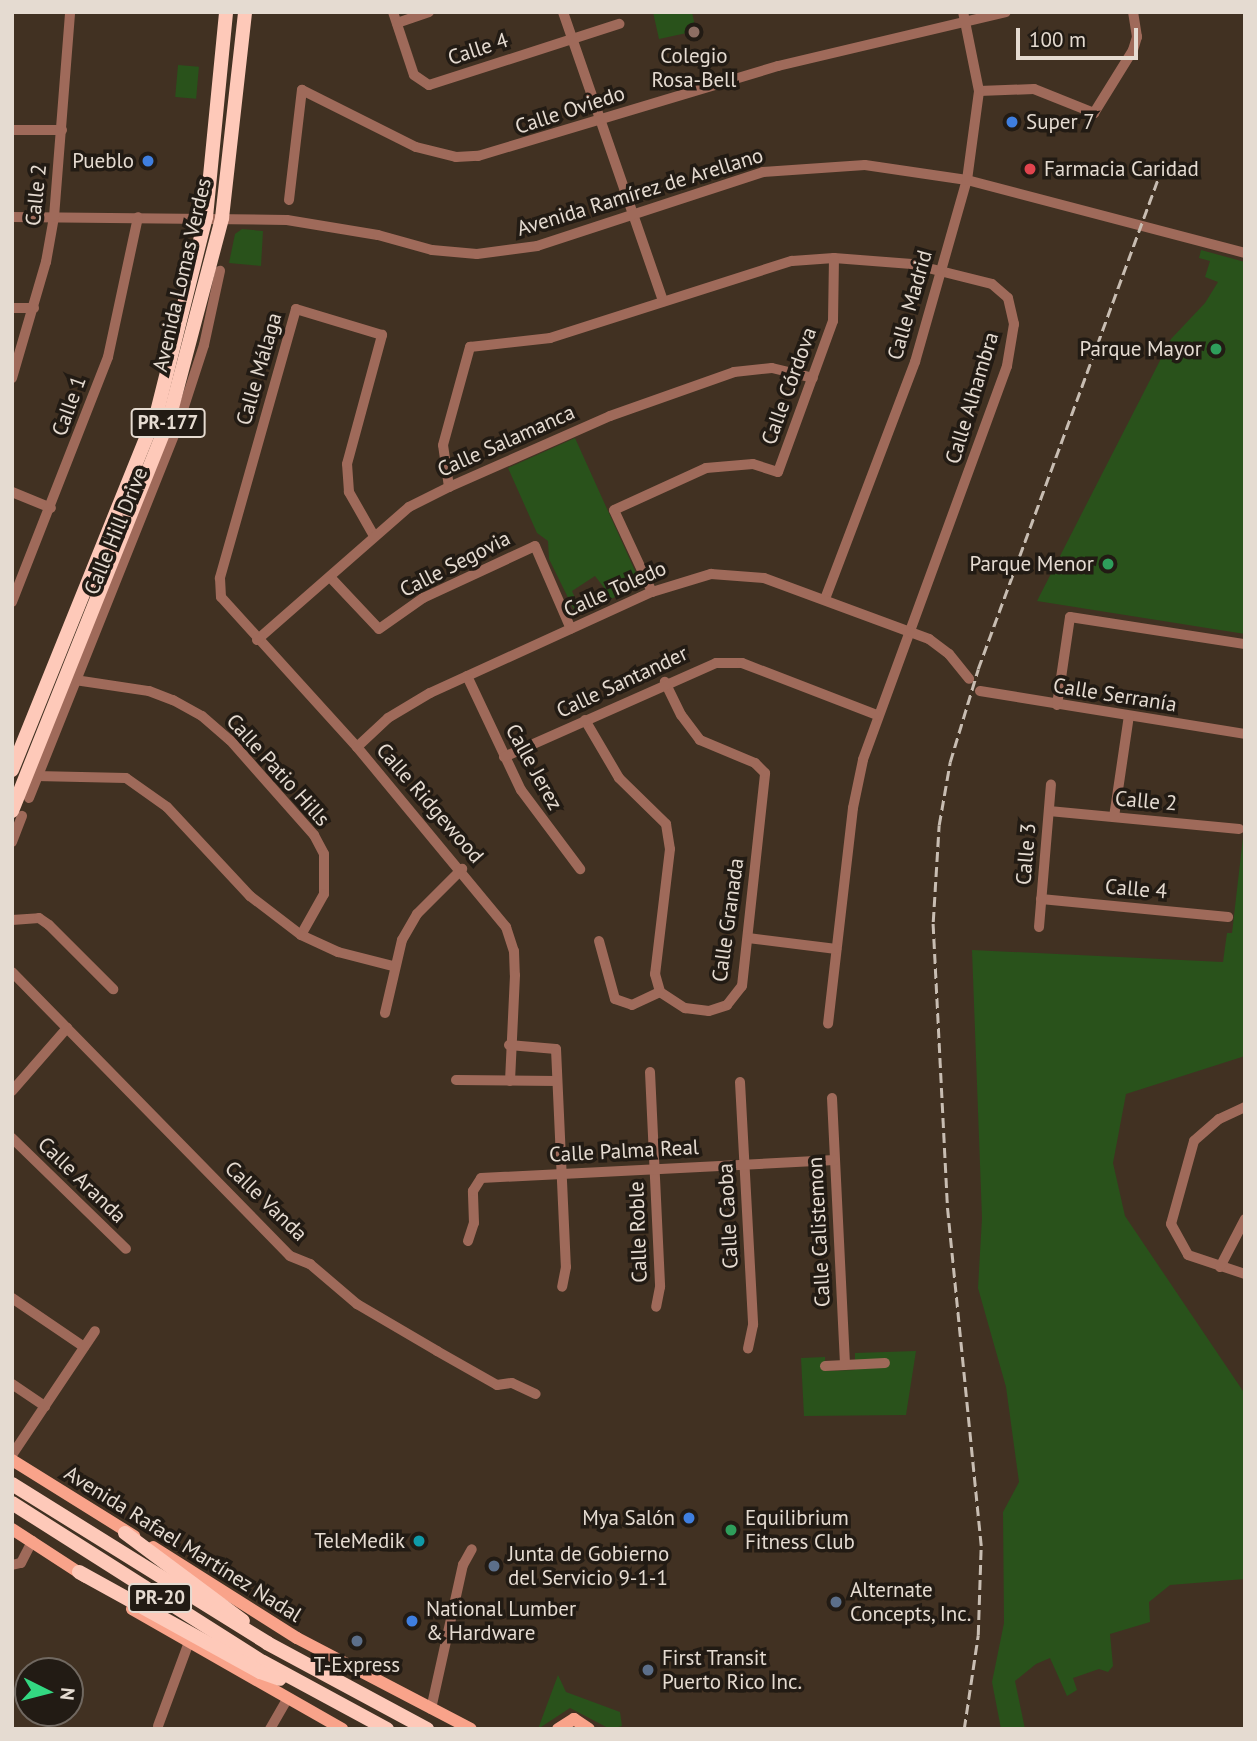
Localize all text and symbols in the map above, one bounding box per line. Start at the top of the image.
scale bar [1019,14,1142,58]
marker: Colegio Rosa-Bell [686,24,702,40]
text: 100 m [1029,26,1086,53]
street label: Calle 4 [445,27,511,71]
place label: Colegio Rosa-Bell [652,43,736,93]
street label: Calle Oviedo [512,80,628,140]
place label: Super 7 [1026,109,1095,135]
marker: Super 7 [1004,114,1020,130]
street label: Avenida Ramírez de Arellano [513,142,767,242]
place label: Pueblo [72,148,134,174]
marker: Pueblo [140,153,156,169]
place label: Farmacia Caridad [1044,156,1199,182]
marker: Farmacia Caridad [1022,161,1038,177]
street label: Calle 2 [20,163,52,227]
street label: Avenida Lomas Verdes [147,175,217,375]
street label: Calle Madrid [882,247,938,363]
street label: Calle Málaga [231,310,287,428]
street label: Calle Córdova [756,324,822,448]
street label: Calle Alhambra [940,329,1004,467]
place label: Parque Mayor [1080,336,1202,362]
marker: Parque Mayor [1208,341,1224,357]
street label: Calle 1 [47,373,91,439]
street label: Calle Salamanca [433,399,579,483]
road number: PR-177 [130,408,206,438]
street label: Calle Hill Drive [79,464,153,598]
street label: Calle Segovia [396,525,514,603]
place label: Parque Menor [969,551,1094,577]
street label: Calle Toledo [560,555,670,623]
marker: Parque Menor [1100,556,1116,572]
street label: Calle Santander [552,641,692,723]
street label: Calle Serranía [1051,673,1179,717]
street label: Calle Patio Hills [221,709,335,831]
street label: Calle Jerez [500,720,568,814]
street label: Calle Ridgewood [371,738,489,868]
street label: Calle 2 [1114,786,1178,816]
street label: Calle 3 [1011,822,1041,886]
street label: Calle Granada [707,857,749,983]
street label: Calle 4 [1104,874,1168,904]
street label: Calle Aranda [32,1131,132,1229]
street label: Calle Palma Real [548,1134,700,1168]
street label: Calle Vanda [219,1155,313,1247]
street label: Calle Calistemon [802,1156,836,1308]
street label: Calle Caoba [713,1163,743,1269]
street label: Calle Roble [624,1181,652,1283]
street label: Avenida Rafael Martínez Nadal [59,1460,307,1628]
place label: Mya Salón [582,1505,675,1531]
place label: Equilibrium Fitness Club [745,1505,855,1555]
marker: Mya Salón [681,1510,697,1526]
marker: Equilibrium Fitness Club [723,1522,739,1538]
place label: TeleMedik [314,1528,405,1554]
marker: TeleMedik [411,1533,427,1549]
place label: Junta de Gobierno del Servicio 9-1-1 [508,1541,669,1591]
marker: Junta de Gobierno del Servicio 9-1-1 [486,1558,502,1574]
place label: Alternate Concepts, Inc. [850,1577,973,1627]
road number: PR-20 [127,1582,193,1614]
marker: Alternate Concepts, Inc. [828,1594,844,1610]
place label: National Lumber & Hardware [426,1596,576,1646]
marker: National Lumber & Hardware [404,1613,420,1629]
marker: T-Express [349,1633,365,1649]
place label: First Transit Puerto Rico Inc. [662,1645,802,1695]
place label: T-Express [314,1652,400,1678]
north arrow [14,1657,84,1727]
marker: First Transit Puerto Rico Inc. [640,1662,656,1678]
text: N [55,1687,80,1701]

